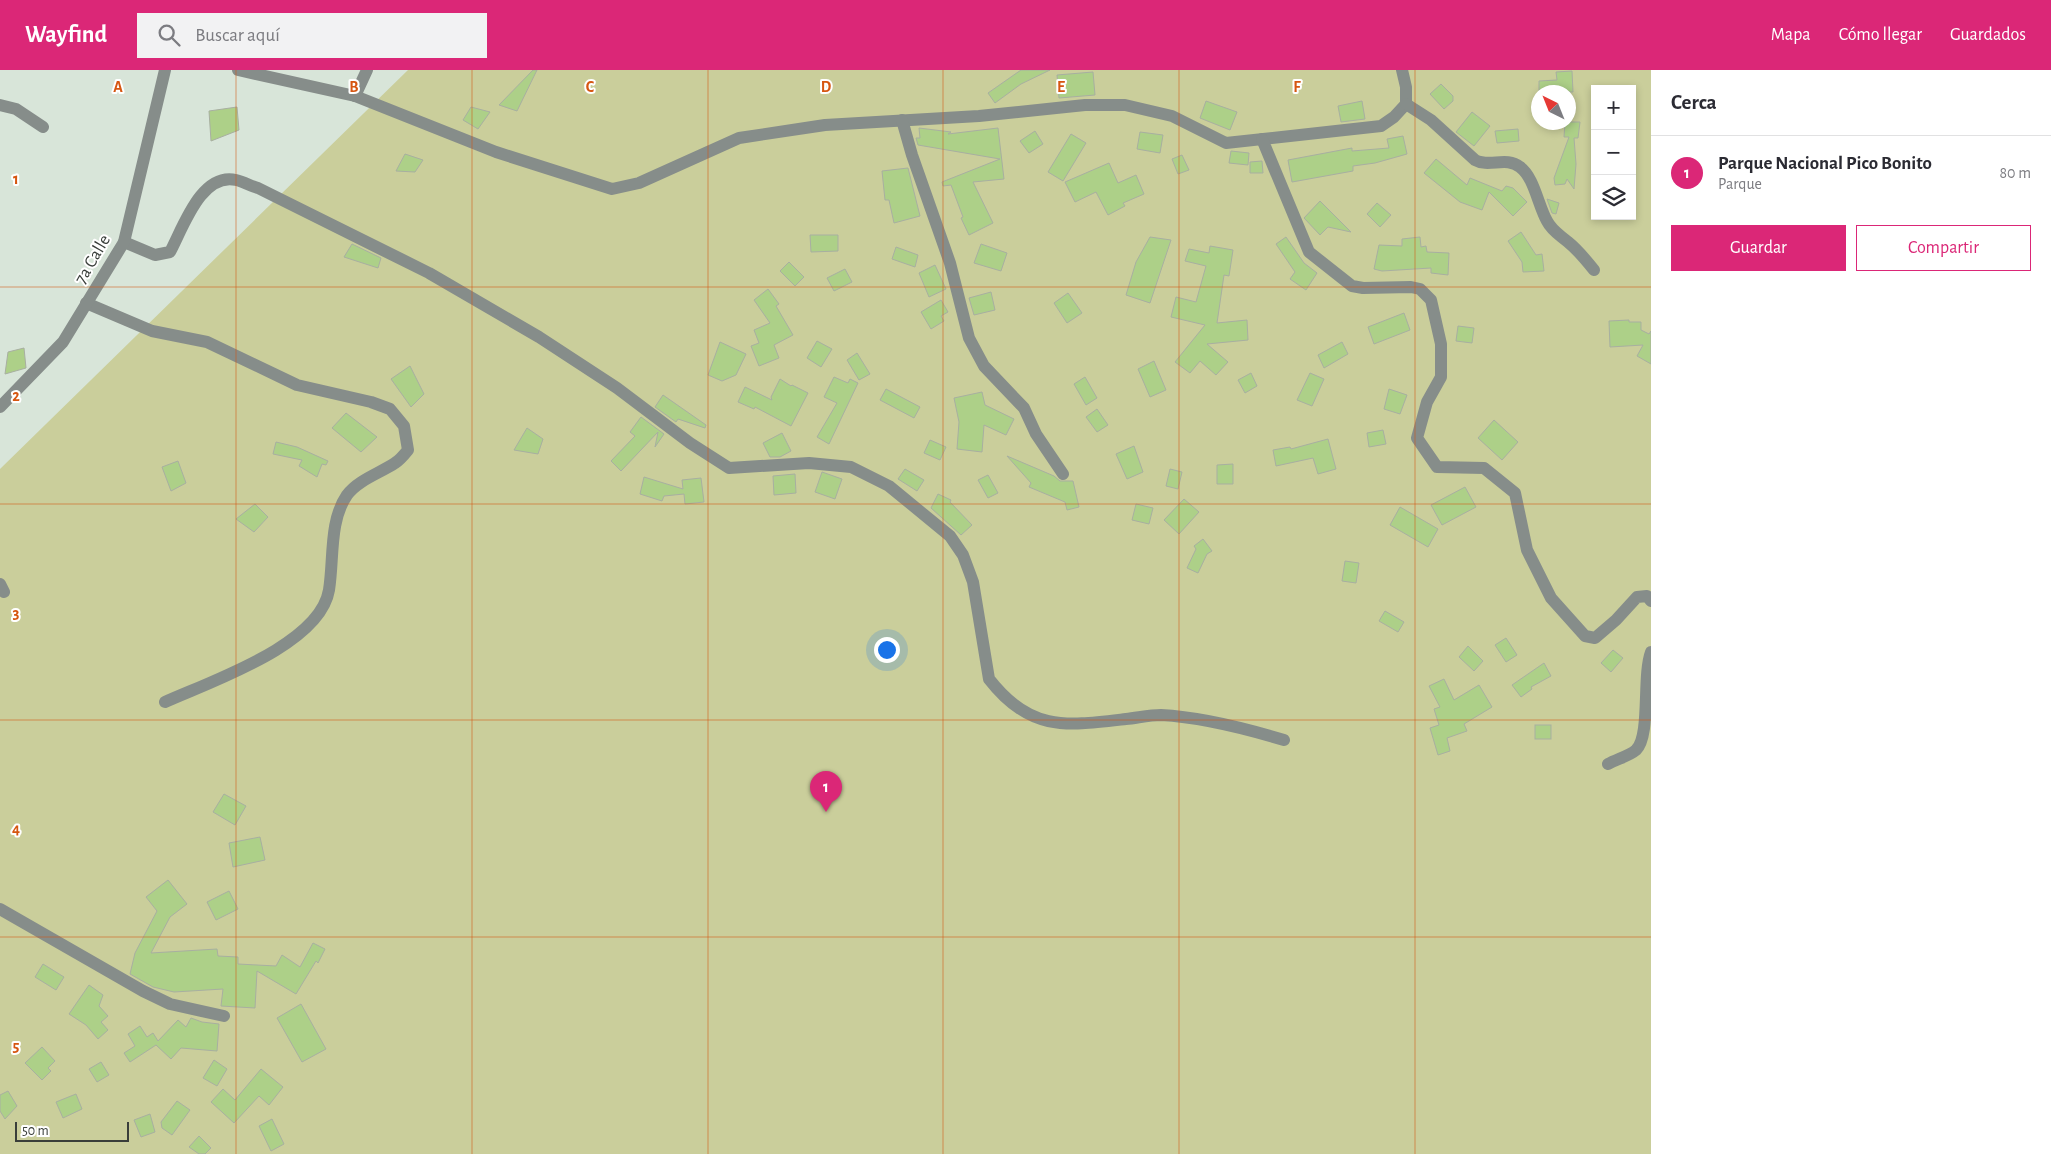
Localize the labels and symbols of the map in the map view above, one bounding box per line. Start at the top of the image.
text: A [113,79,123,95]
text: B [349,79,359,95]
text: C [586,79,595,95]
text: D [821,79,832,95]
text: E [1057,79,1065,95]
text: F [1293,79,1301,95]
north arrow [1531,85,1576,130]
text: 1 [13,171,19,187]
street label: 7a Calle [72,232,114,287]
text: 2 [12,388,20,404]
text: 3 [13,605,20,621]
your location [874,637,900,663]
pin: 1 [810,771,842,812]
text: 4 [12,821,20,837]
text: 5 [13,1038,20,1054]
scale bar [15,1119,129,1142]

